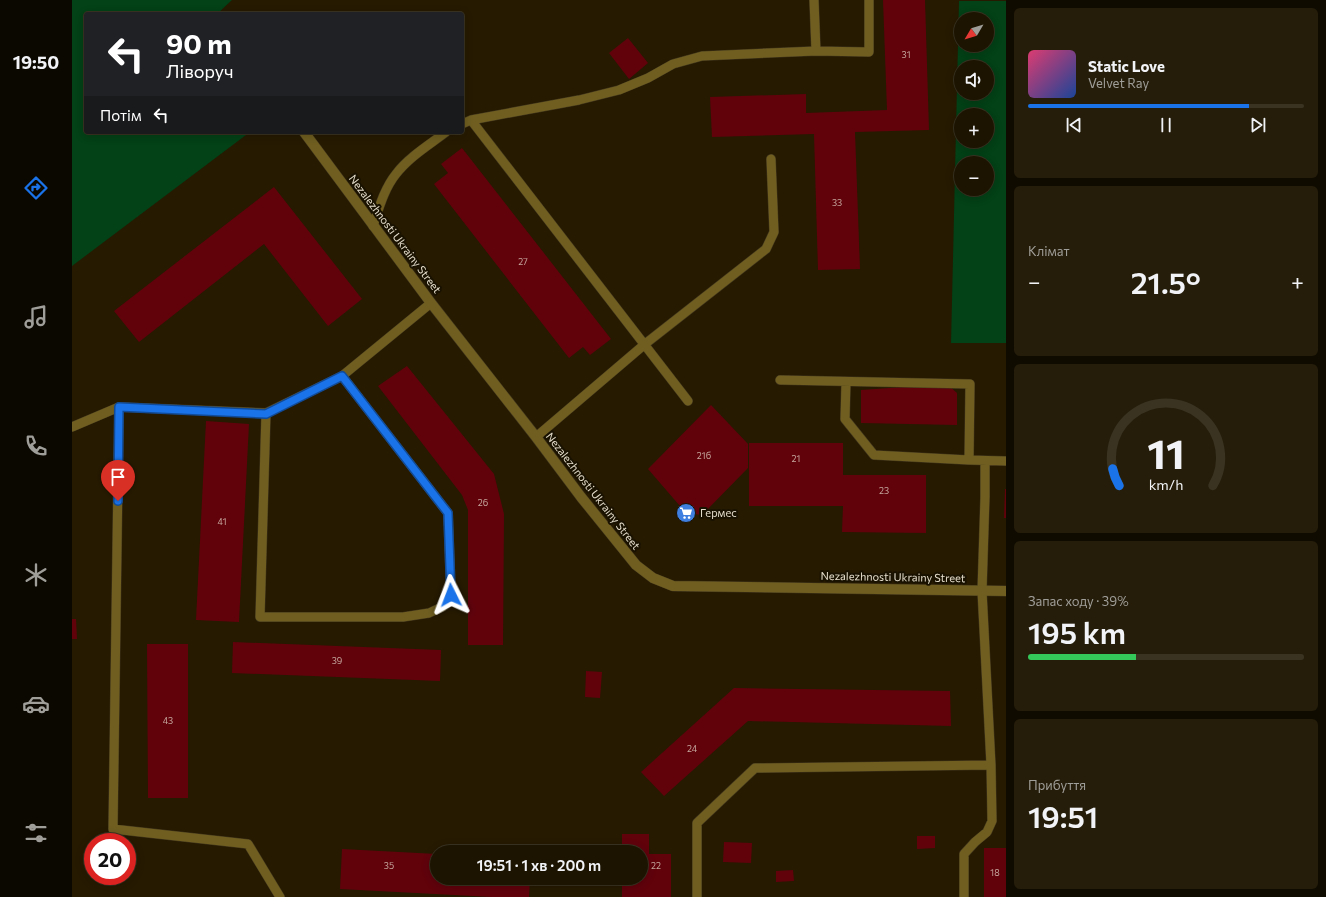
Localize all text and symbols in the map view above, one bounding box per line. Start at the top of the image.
north arrow [954,12,994,52]
map controls [954,12,994,196]
text: 90 m [166,26,232,60]
icon: left [100,28,152,80]
house number: 31 [902,49,910,60]
text: 19:50 [13,51,59,73]
text: Static Love [1088,57,1165,75]
text: Ліворуч [166,60,234,82]
button: sound [954,60,994,100]
text: Velvet Ray [1088,75,1149,91]
icon: left [150,104,172,126]
text: Потім [100,106,142,124]
button: + [954,108,994,148]
icon: previous [1063,114,1085,136]
icon: pause [1155,114,1177,136]
icon: next [1247,114,1269,136]
button: − [954,156,994,196]
street label: Nezalezhnosti Ukrainy Street [347,172,444,296]
icon: directions [22,174,50,202]
house number: 33 [832,197,842,208]
text: Клімат [1028,243,1070,259]
house number: 27 [518,256,528,267]
text: 21.5° [1131,263,1201,300]
text: − [1028,268,1041,295]
text: + [1291,268,1304,295]
icon: music [22,303,50,331]
text: 11 [1147,427,1185,478]
street label: Nezalezhnosti Ukrainy Street [544,430,643,552]
icon: phone [22,432,50,460]
house number: 21б [697,450,711,461]
house number: 21 [792,453,800,464]
pin [101,460,135,501]
icon: arrive [107,466,129,488]
text: km/h [1149,475,1183,493]
house number: 23 [879,485,889,496]
house number: 26 [478,497,488,508]
supermarket icon: Гермес [675,502,697,524]
place label: Гермес [700,506,737,519]
house number: 41 [218,516,226,527]
icon: climate [22,561,50,589]
street label: Nezalezhnosti Ukrainy Street [821,569,966,584]
position arrow [430,574,472,616]
text: Запас ходу · 39% [1028,593,1129,609]
text: 195 km [1028,613,1126,650]
house number: 39 [332,655,342,666]
icon: car [22,690,50,718]
house number: 43 [163,715,173,726]
house number: 24 [687,743,698,754]
text: Прибуття [1028,777,1086,793]
text: 19:51 [1028,797,1098,834]
icon: filters [22,819,50,847]
speed limit sign: 20 [84,833,136,885]
text: 19:51 · 1 хв · 200 m [477,856,601,874]
house number: 35 [384,860,394,871]
house number: 22 [651,860,661,871]
house number: 18 [990,867,1000,878]

